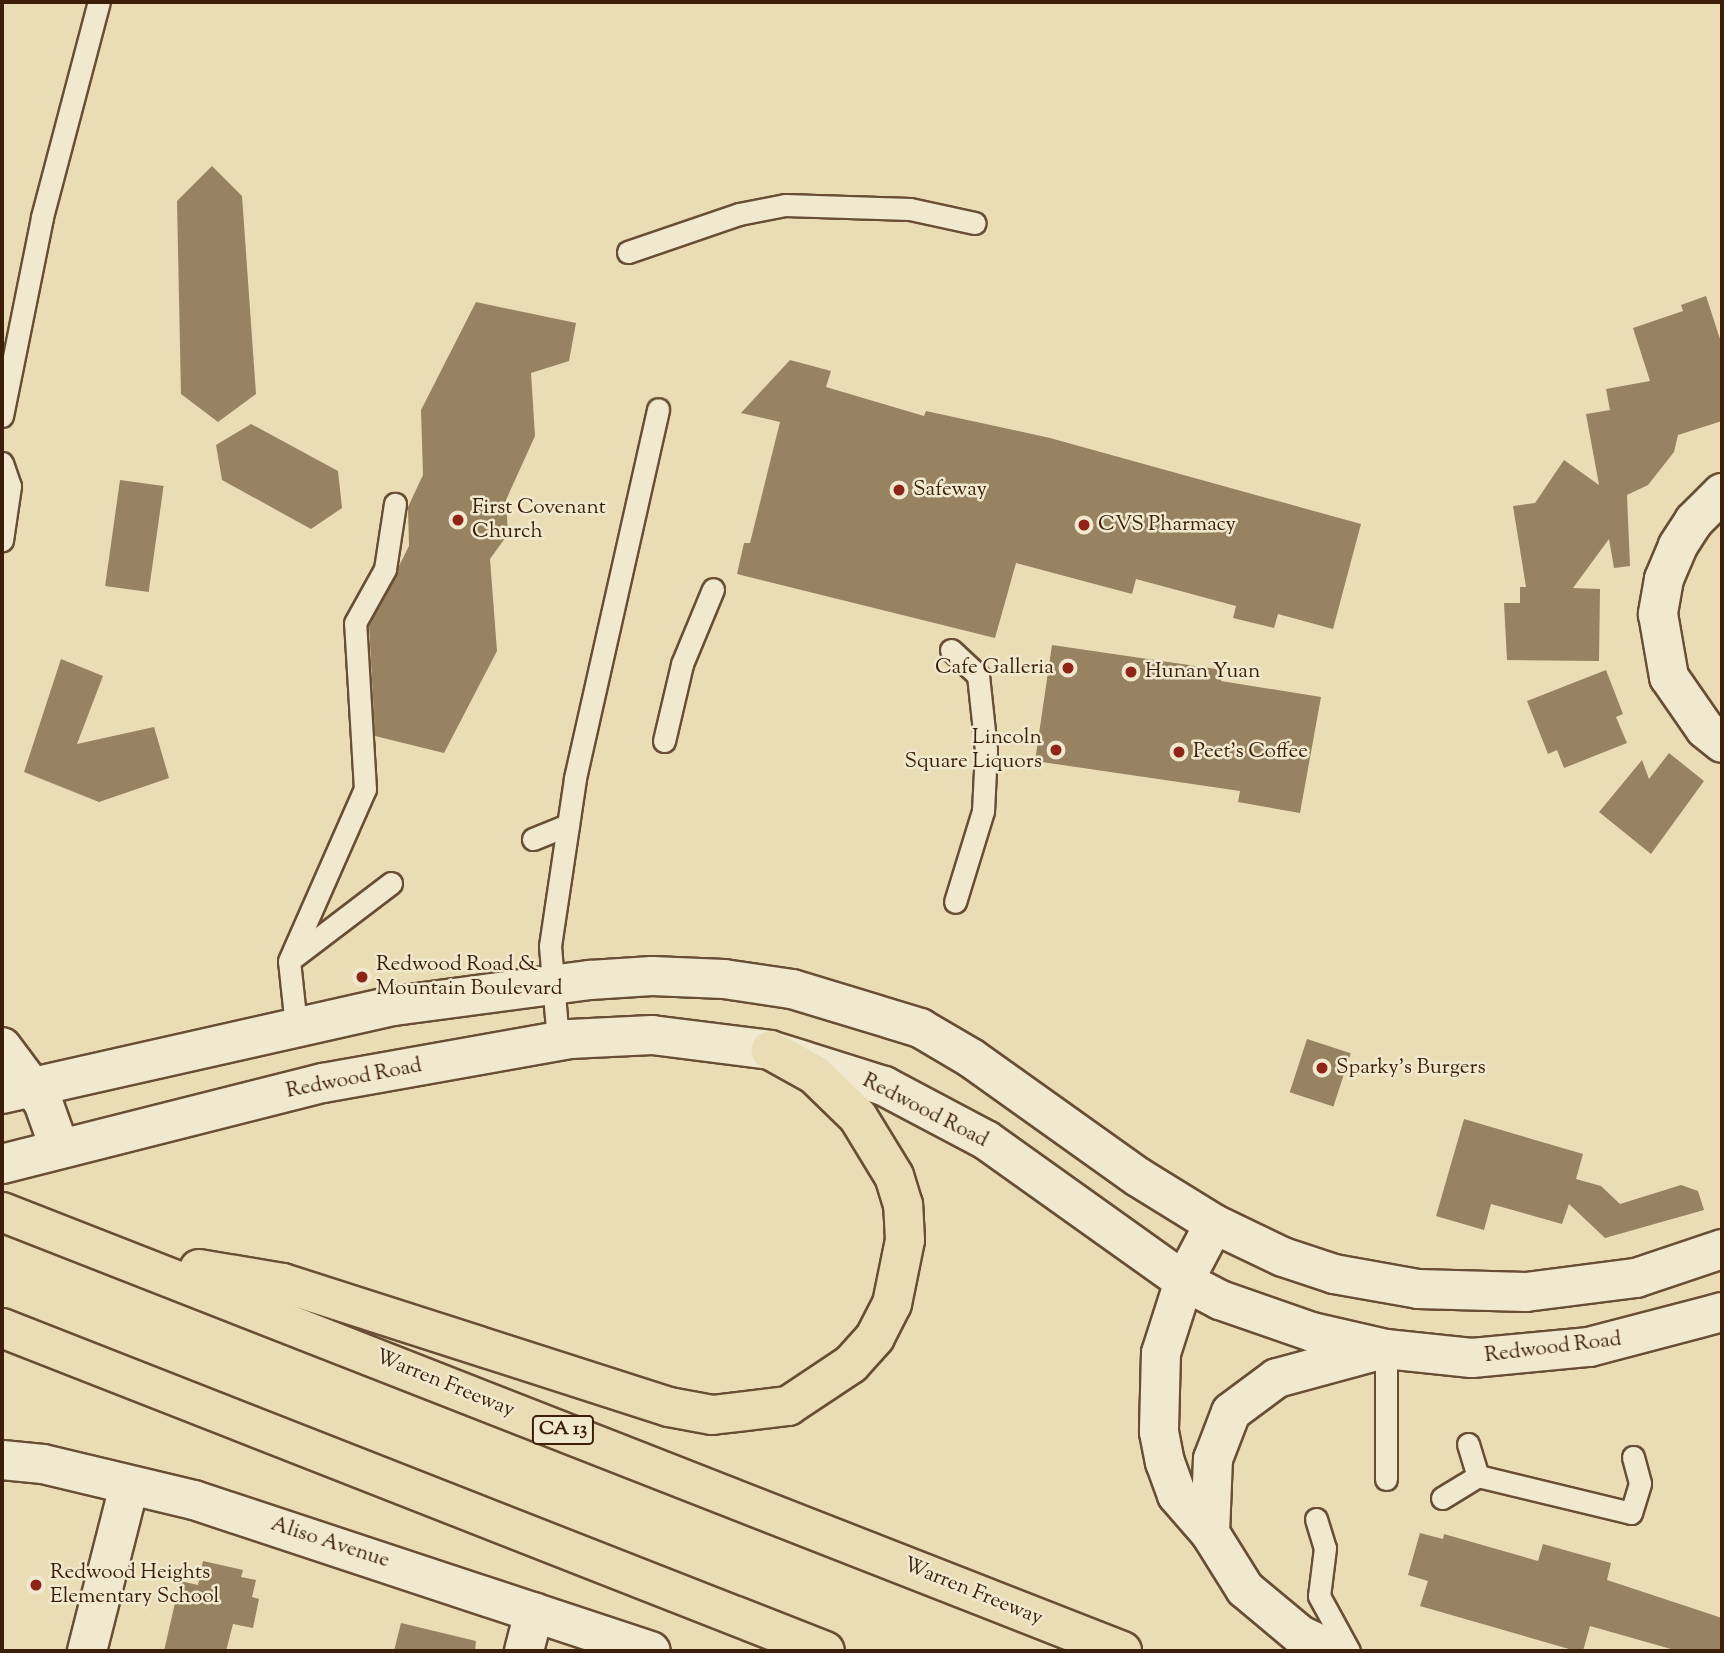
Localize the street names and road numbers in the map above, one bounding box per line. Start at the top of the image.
street label: Redwood Road [284,1054,424,1104]
street label: Redwood Road [858,1069,992,1153]
street label: Redwood Road [1483,1327,1623,1369]
street label: Warren Freeway [372,1345,518,1423]
road number: CA 13 [532,1414,594,1446]
street label: Aliso Avenue [267,1512,393,1574]
street label: Warren Freeway [900,1553,1046,1631]

